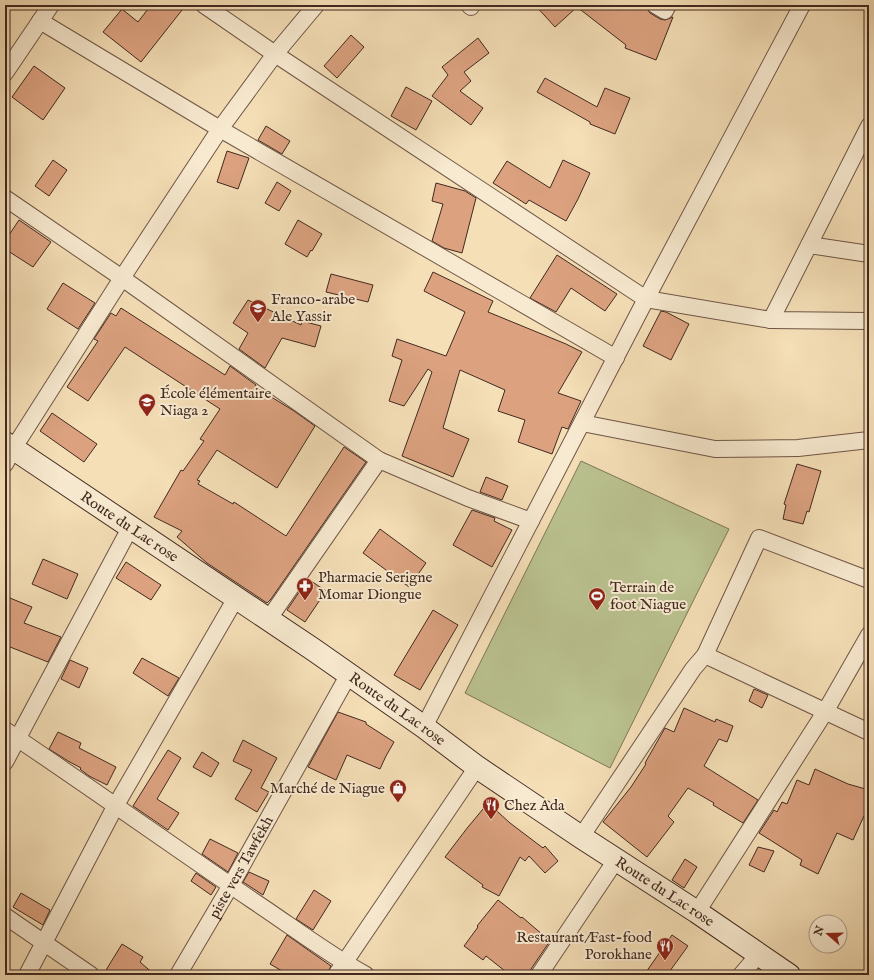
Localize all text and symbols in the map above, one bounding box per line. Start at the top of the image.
place label: Franco-arabe Ale Yassir [270,290,355,326]
school or university icon: Franco-arabe Ale Yassir [248,298,268,323]
place label: École élémentaire Niaga 2 [160,384,271,420]
school or university icon: École élémentaire Niaga 2 [137,392,157,417]
street label: Route du Lac rose [77,487,182,567]
place label: Pharmacie Serigne Momar Diongue [318,568,432,604]
pharmacy icon: Pharmacie Serigne Momar Diongue [295,576,315,601]
place label: Terrain de foot Niague [610,578,686,614]
sports icon: Terrain de foot Niague [587,586,607,611]
street label: Route du Lac rose [345,668,449,750]
shop icon: Marché de Niague [388,778,408,803]
place label: Marché de Niague [270,779,385,798]
restaurant icon: Chez Ada [481,795,501,820]
place label: Chez Ada [504,796,565,815]
street label: piste vers Tawfekh [205,813,278,922]
street label: Route du Lac rose [612,853,718,931]
north arrow [808,914,848,954]
text: N [811,924,828,939]
place label: Restaurant/Fast-food Porokhane [516,928,653,964]
restaurant icon: Restaurant/Fast-food Porokhane [655,936,675,961]

